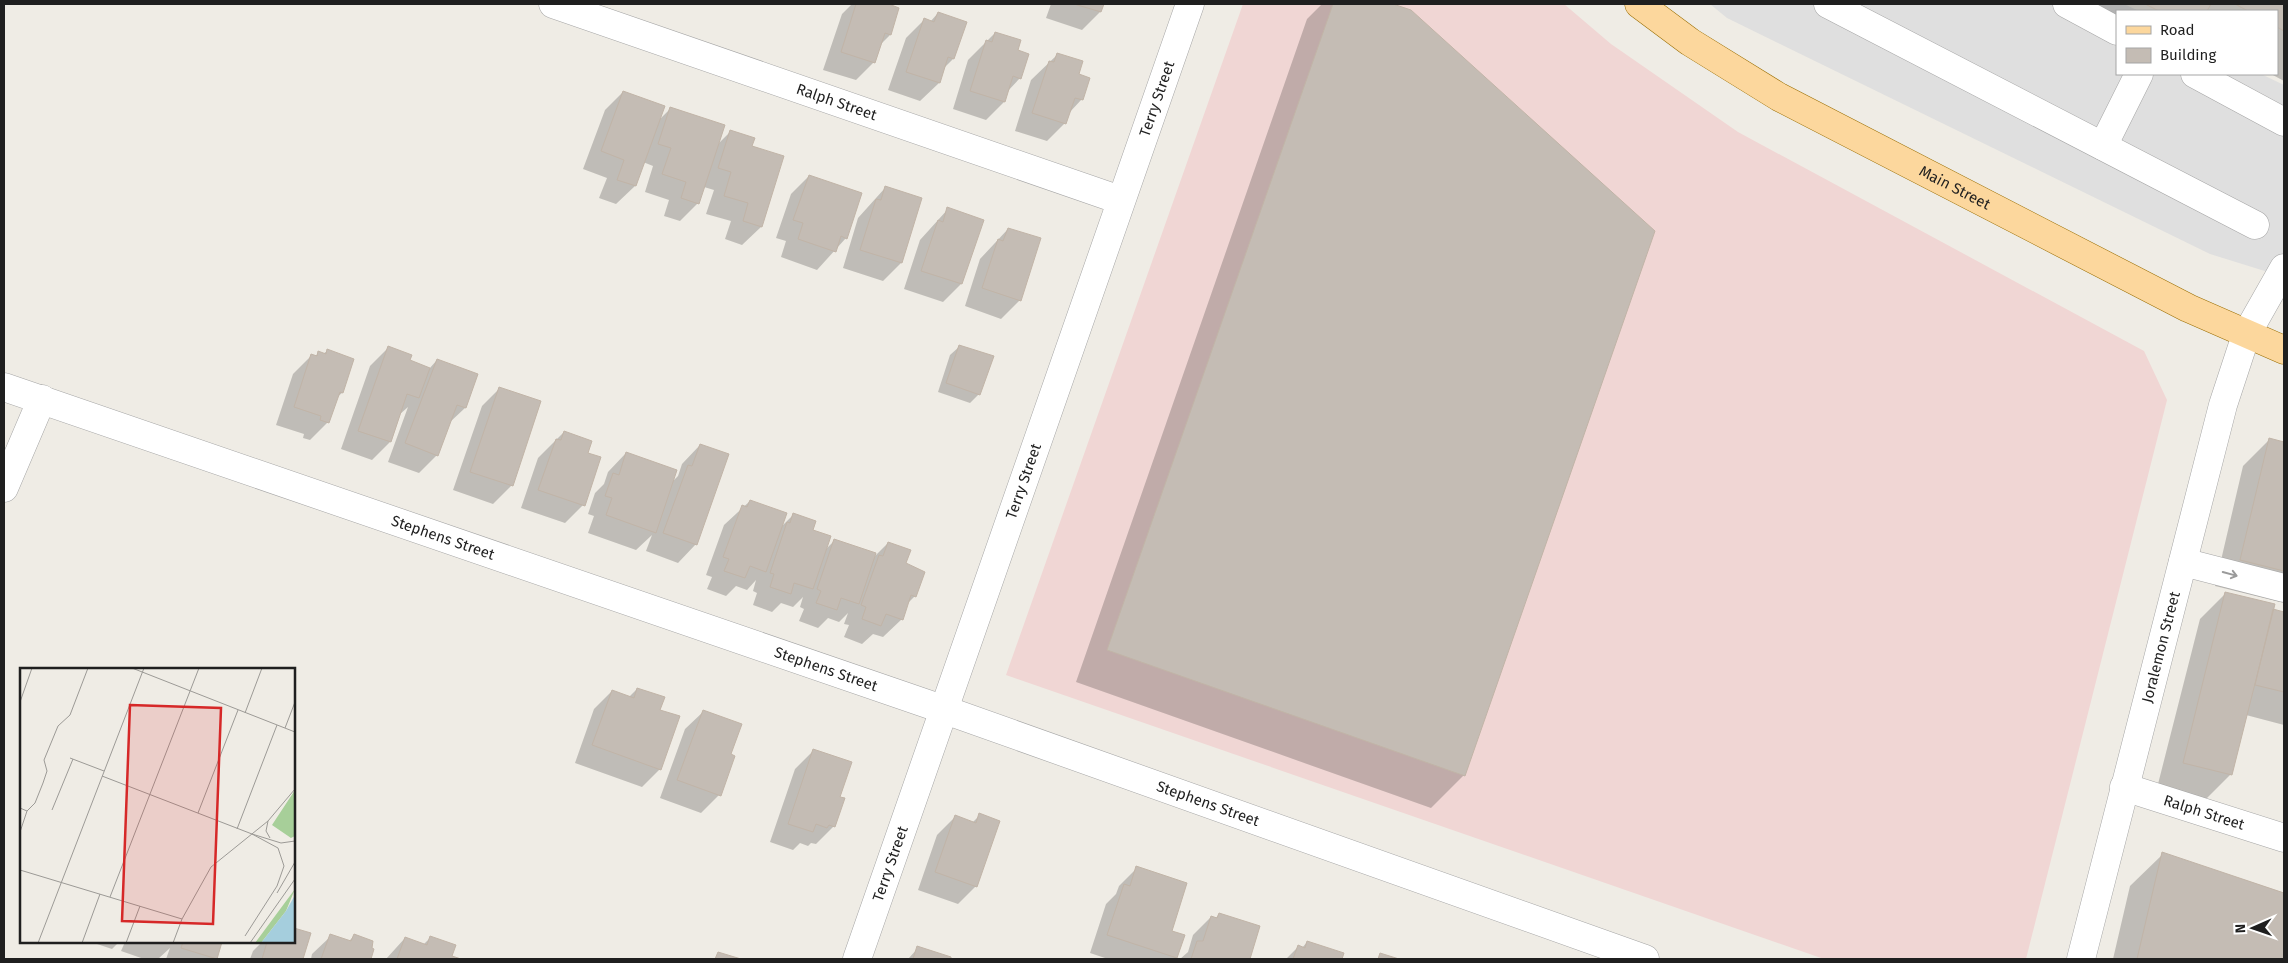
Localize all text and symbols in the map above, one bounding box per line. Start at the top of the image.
legend [2116,10,2278,75]
text: Road [2160,21,2195,39]
text: Building [2160,46,2216,64]
street label: Terry Street [1135,58,1179,139]
street label: Ralph Street [794,80,880,124]
street label: Main Street [1916,162,1994,214]
street label: Terry Street [1002,440,1045,521]
street label: Stephens Street [389,512,497,564]
one-way arrow [2222,570,2238,579]
street label: Joralemon Street [2138,589,2184,705]
street label: Stephens Street [772,643,880,695]
inset map [20,668,295,943]
street label: Stephens Street [1154,777,1262,830]
street label: Ralph Street [2161,791,2247,834]
street label: Terry Street [869,823,912,904]
north arrow [2228,903,2278,953]
text: N [2232,923,2249,933]

